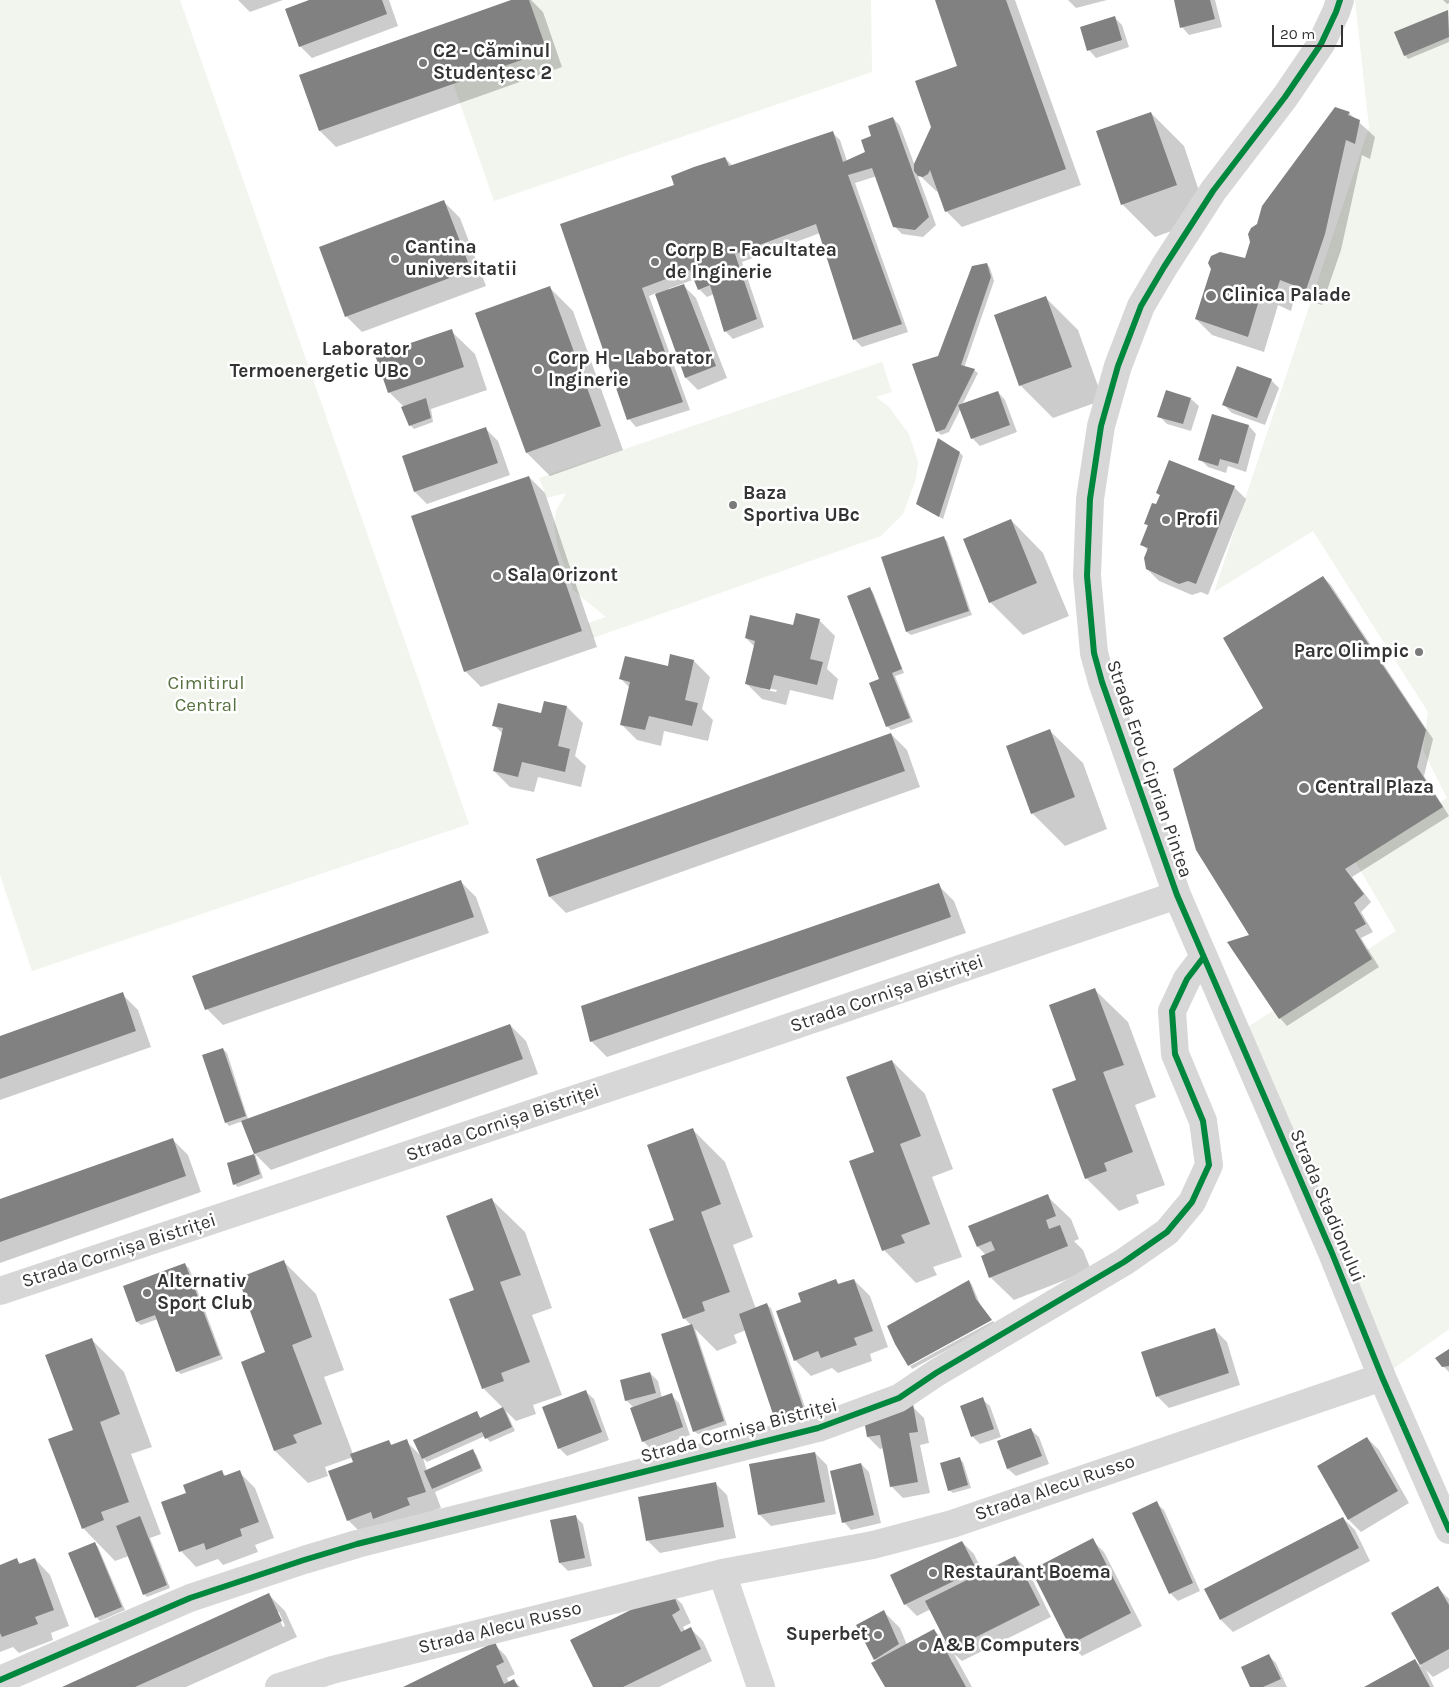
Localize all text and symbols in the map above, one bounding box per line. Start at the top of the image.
scale bar [1274,15,1345,47]
text: 20 m [1280,25,1315,43]
place label: C2 - Căminul Studențesc 2 [433,41,552,85]
marker: C2 - Căminul Studențesc 2 [417,57,429,69]
place label: Cantina universitatii [405,237,517,281]
place label: Corp B - Facultatea de Inginerie [665,240,837,284]
marker: Cantina universitatii [389,253,401,265]
marker: Corp B - Facultatea de Inginerie [649,256,661,268]
place label: Clinica Palade [1222,285,1351,307]
marker: Clinica Palade [1204,289,1218,303]
place label: Laborator Termoenergetic UBc [230,339,409,383]
place label: Corp H - Laborator Inginerie [548,348,712,392]
marker: Laborator Termoenergetic UBc [413,355,425,367]
marker: Corp H - Laborator Inginerie [532,364,544,376]
place label: Baza Sportiva UBc [743,483,860,527]
marker: Baza Sportiva UBc [727,499,739,511]
place label: Profi [1176,509,1218,531]
marker: Profi [1160,514,1172,526]
place label: Sala Orizont [507,565,618,587]
marker: Sala Orizont [491,570,503,582]
place label: Parc Olimpic [1294,641,1409,663]
marker: Parc Olimpic [1413,646,1425,658]
street label: Strada Erou Ciprian Pintea [1101,657,1197,881]
park label: Cimitirul Central [167,673,245,717]
place label: Central Plaza [1315,777,1434,799]
marker: Central Plaza [1297,781,1311,795]
street label: Strada Cornișa Bistriței [787,950,987,1038]
street label: Strada Cornișa Bistriței [403,1079,603,1167]
street label: Strada Stadionului [1284,1126,1370,1286]
street label: Strada Cornișa Bistriței [19,1209,219,1293]
place label: Alternativ Sport Club [157,1271,253,1315]
marker: Alternativ Sport Club [141,1287,153,1299]
street label: Strada Cornișa Bistriței [638,1394,840,1468]
street label: Strada Alecu Russo [972,1450,1138,1526]
place label: Restaurant Boema [943,1562,1111,1584]
marker: Restaurant Boema [927,1567,939,1579]
street label: Strada Alecu Russo [416,1597,584,1659]
place label: Superbet [786,1624,868,1646]
marker: Superbet [872,1629,884,1641]
place label: A&B Computers [933,1635,1080,1657]
marker: A&B Computers [917,1640,929,1652]

